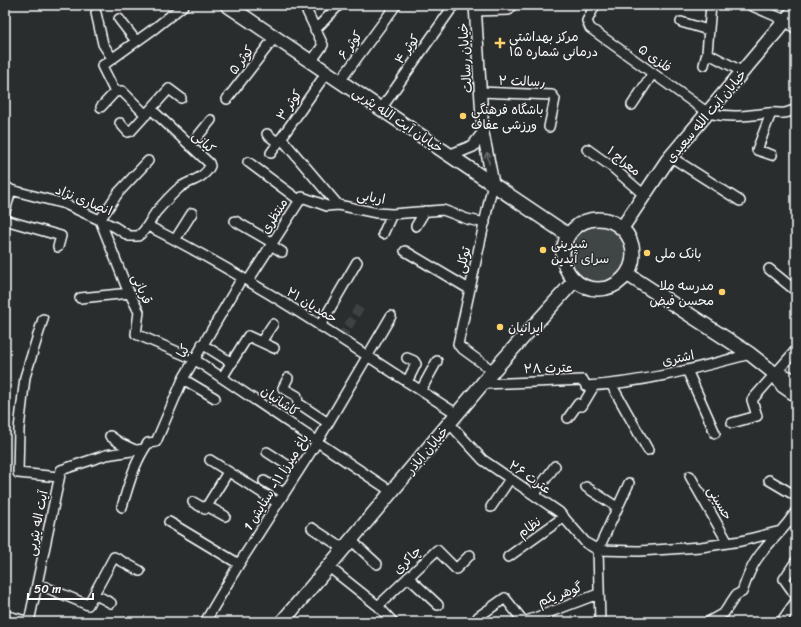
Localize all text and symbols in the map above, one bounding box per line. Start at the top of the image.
street label: خیابان رسالت [451,22,479,94]
street label: کوثر ۶ [332,25,369,64]
place label: مرکز بهداشتی درمانی شماره ۱۵ [509,25,598,63]
street label: کوثر ۴ [388,29,426,69]
marker: مرکز بهداشتی درمانی شماره ۱۵ [494,37,506,49]
street label: فلزی ۵ [633,38,677,78]
street label: کوثر ۵ [222,40,260,80]
street label: خیابان آیت الله سعیدی [660,64,752,168]
street label: رسالت ۲ [498,69,546,93]
street label: خیابان آیت الله یثربی [348,81,448,159]
street label: کوثر ۳ [270,84,308,125]
place label: باشگاه فرهنگی ورزشی عفاف [471,98,543,136]
marker: باشگاه فرهنگی ورزشی عفاف [458,111,468,121]
street label: کیانی [187,125,222,160]
street label: معراج ۱ [602,140,646,182]
one-way arrow [483,152,491,165]
street label: انصاری نژاد [52,178,116,222]
street label: اربابی [355,183,387,211]
street label: منتظری [254,193,294,239]
place label: شیرینی سرای آیدین [551,232,609,270]
place label: بانک ملی [655,242,702,265]
street label: توکلی [449,244,477,276]
marker: شیرینی سرای آیدین [538,245,548,255]
marker: بانک ملی [642,248,652,258]
street label: قربانی [125,270,159,308]
place label: مدرسه ملا محسن فیض [649,274,714,312]
street label: حمدیان ۲۱ [282,281,342,329]
marker: مدرسه ملا محسن فیض [717,287,727,297]
place label: ایرانیان [508,316,543,339]
marker: ایرانیان [495,322,505,332]
street label: کیا [170,339,196,362]
street label: اشتری [660,343,696,373]
street label: عترت ۲۸ [523,356,573,380]
street label: کاشانیان [256,380,304,423]
street label: خیابان اباذر [399,421,454,480]
street label: باغ میرزا ۱۱- ستایش 1 [237,429,315,535]
street label: عترت ۲۶ [504,454,556,500]
street label: حسینی [701,481,739,525]
street label: آیت اله یثربی [19,487,55,558]
street label: نظام [512,510,546,544]
street label: چاکری [387,540,427,580]
scale bar [28,575,93,601]
street label: گوهر یکم [534,575,586,613]
text: 50 m [34,578,61,600]

